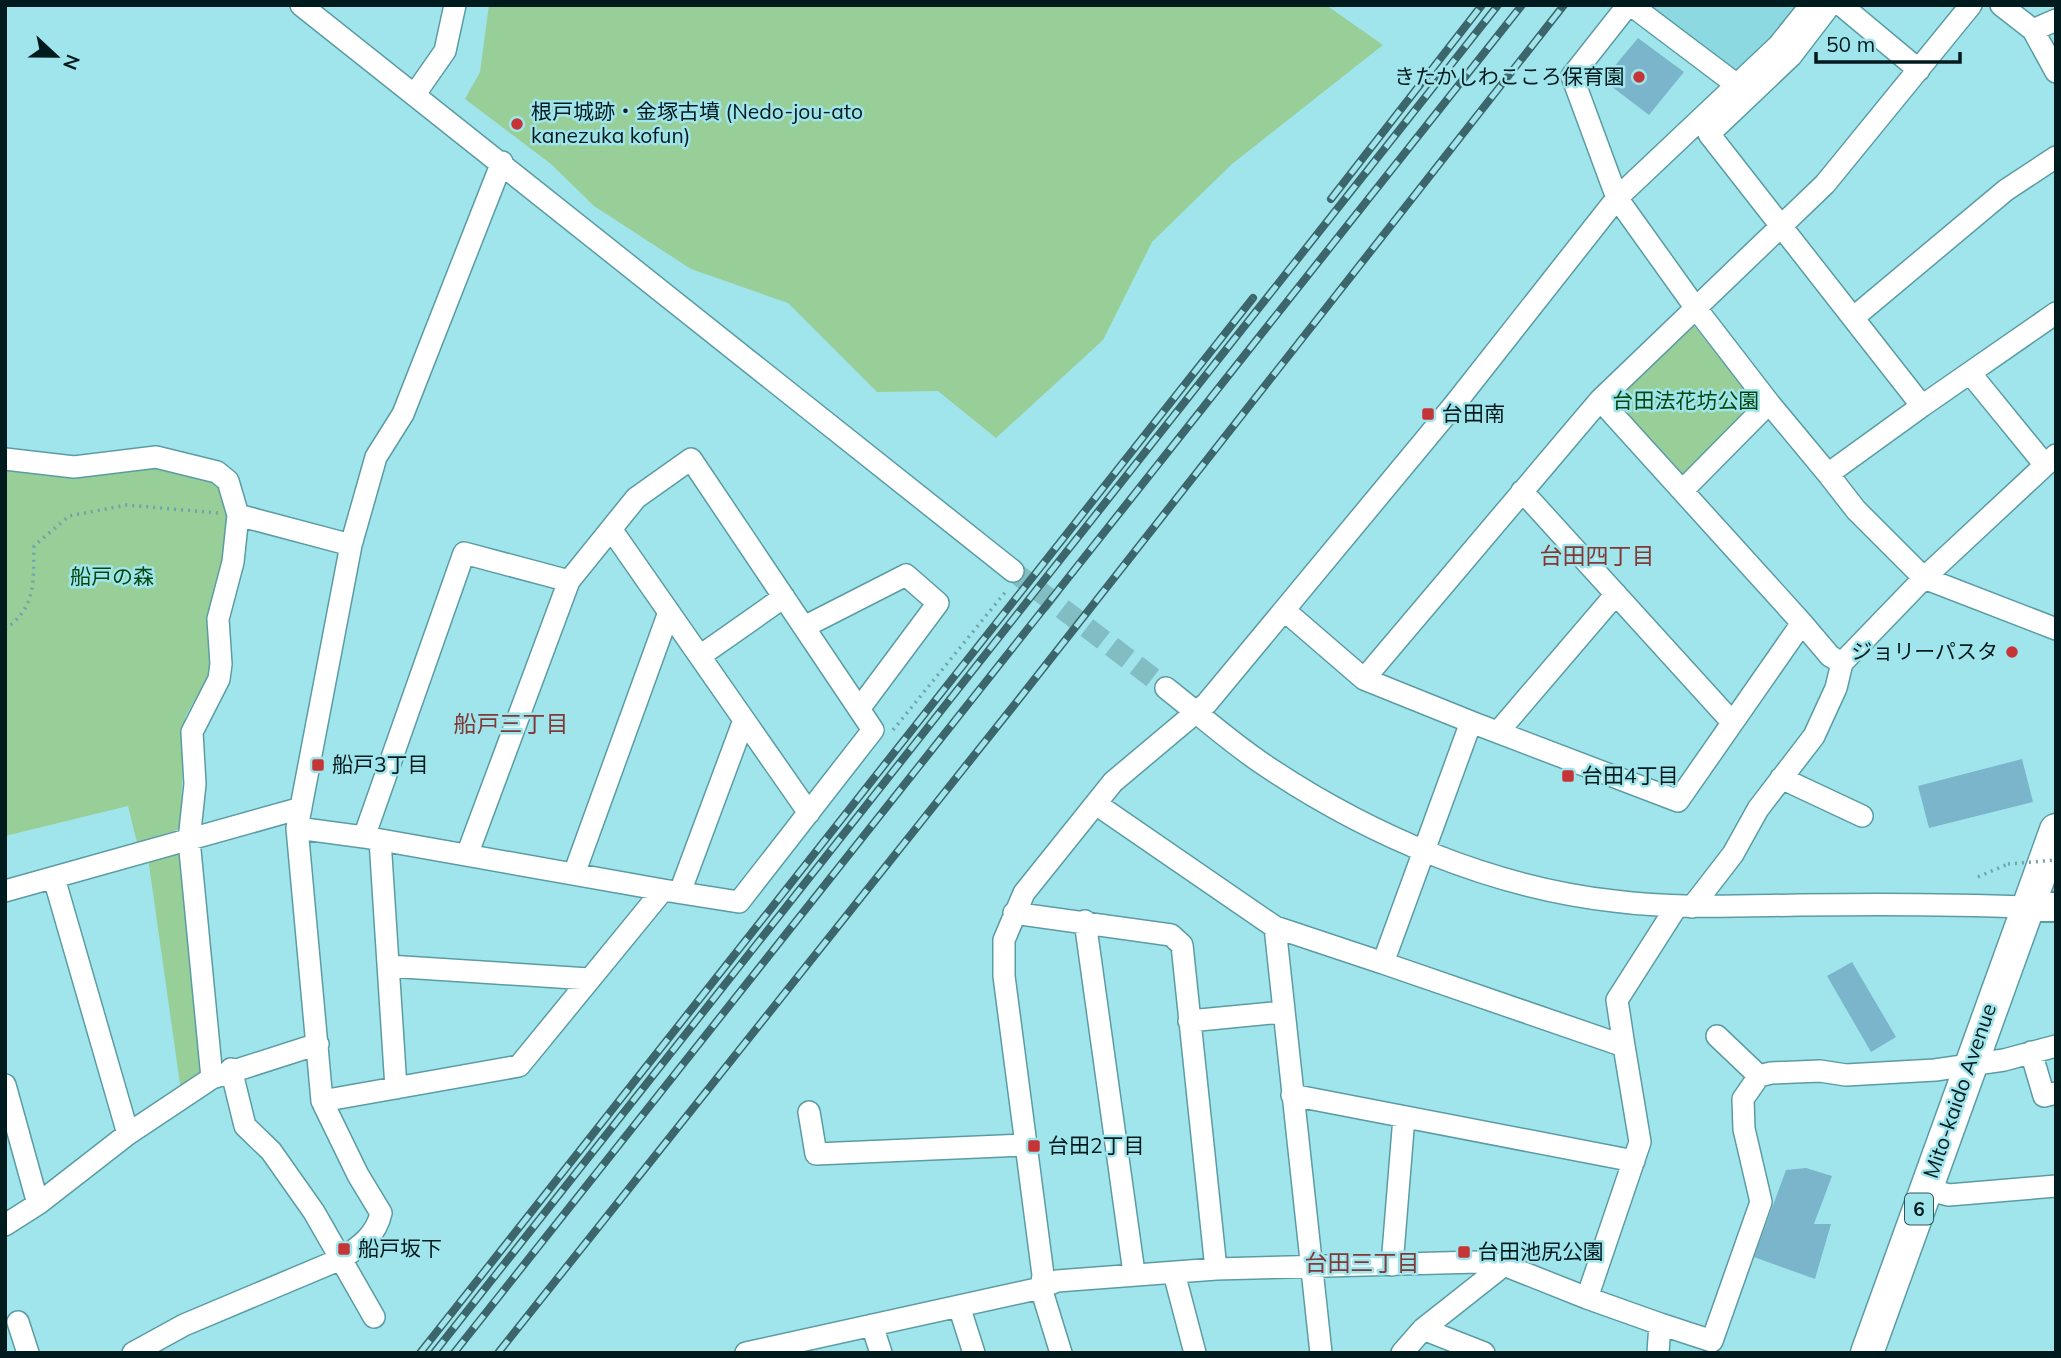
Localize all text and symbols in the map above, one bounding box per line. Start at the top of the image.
north arrow [21,21,91,91]
scale bar [1816,21,1960,65]
text: 50 m [1826,31,1875,57]
text: N [58,51,86,74]
place label: きたかしわこころ保育園 [1394,63,1625,89]
marker: きたかしわこころ保育園 [1631,69,1647,85]
place label: 根戸城跡・金塚古墳 (Nedo-jou-ato kanezuka kofun) [531,98,863,148]
marker: 根戸城跡・金塚古墳 (Nedo-jou-ato kanezuka kofun) [509,116,525,132]
park label: 台田法花坊公園 [1613,387,1760,413]
place label: 台田南 [1442,400,1505,426]
marker: 台田南 [1420,406,1436,422]
district label: 台田四丁目 [1540,541,1655,570]
park label: 船戸の森 [70,563,154,589]
place label: ジョリーパスタ [1851,638,1998,664]
marker: ジョリーパスタ [2004,644,2020,660]
district label: 船戸三丁目 [454,709,569,738]
place label: 船戸3丁目 [332,751,429,777]
marker: 船戸3丁目 [310,757,326,773]
place label: 台田4丁目 [1582,762,1679,788]
marker: 台田4丁目 [1560,768,1576,784]
street label: Mito-kaido Avenue [1917,1000,2001,1181]
place label: 台田2丁目 [1048,1132,1145,1158]
marker: 台田2丁目 [1026,1138,1042,1154]
road number: 6 [1905,1194,1933,1224]
place label: 船戸坂下 [358,1235,442,1261]
place label: 台田池尻公園 [1478,1238,1604,1264]
marker: 船戸坂下 [336,1241,352,1257]
marker: 台田池尻公園 [1456,1244,1472,1260]
district label: 台田三丁目 [1305,1248,1420,1277]

